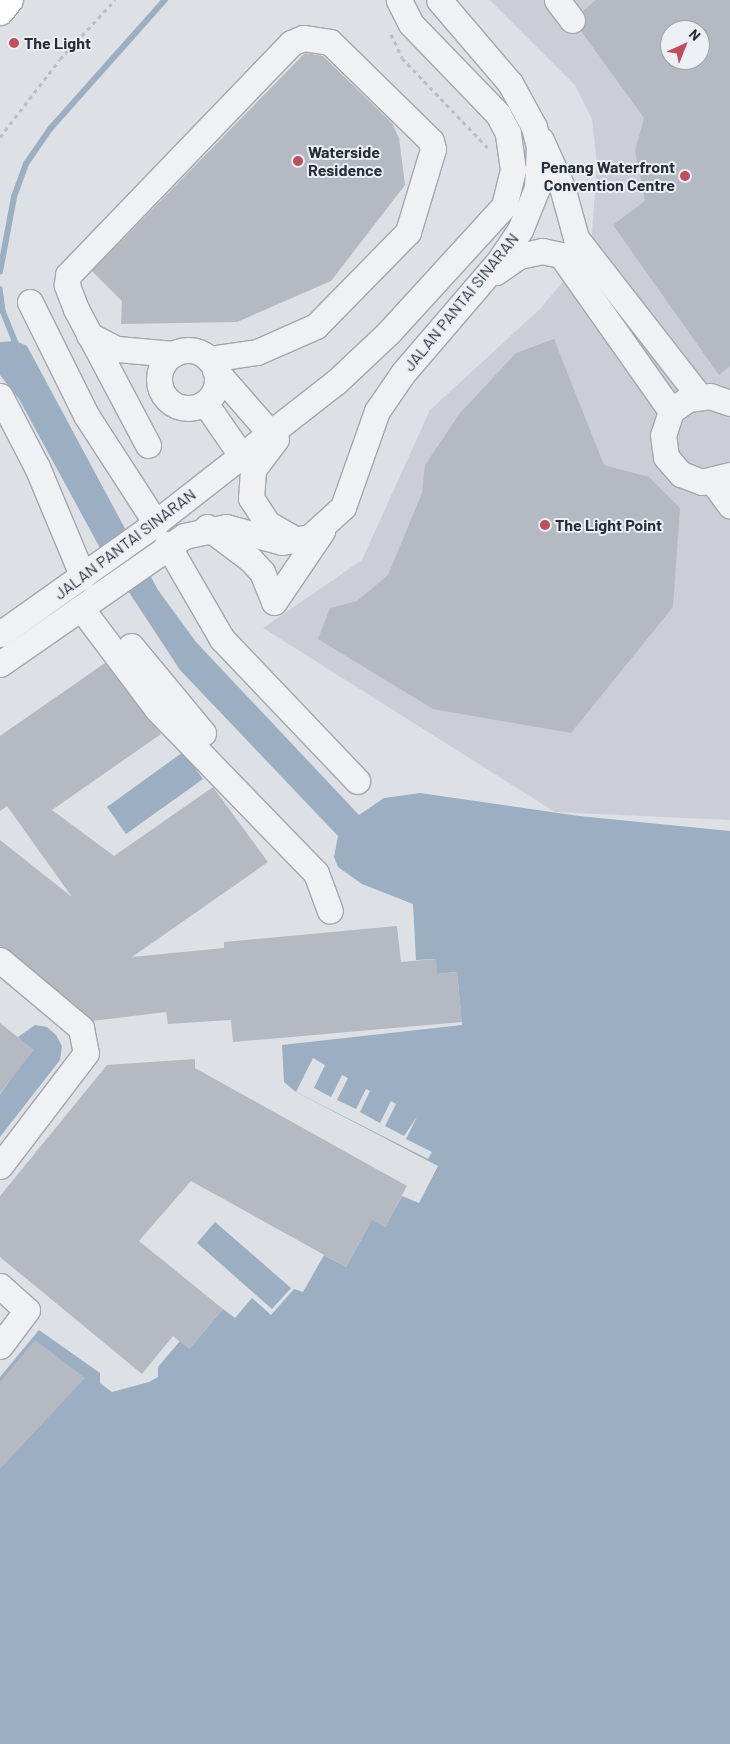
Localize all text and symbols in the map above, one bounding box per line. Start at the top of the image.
north arrow [660,20,710,70]
text: N [686,25,704,44]
place label: The Light [24,33,91,53]
marker: The Light [8,37,20,49]
place label: Waterside Residence [308,142,382,180]
marker: Waterside Residence [292,155,304,167]
place label: Penang Waterfront Convention Centre [541,157,675,195]
marker: Penang Waterfront Convention Centre [679,170,691,182]
street label: JALAN PANTAI SINARAN [399,229,523,375]
street label: JALAN PANTAI SINARAN [50,485,200,603]
place label: The Light Point [555,515,662,535]
marker: The Light Point [539,519,551,531]

